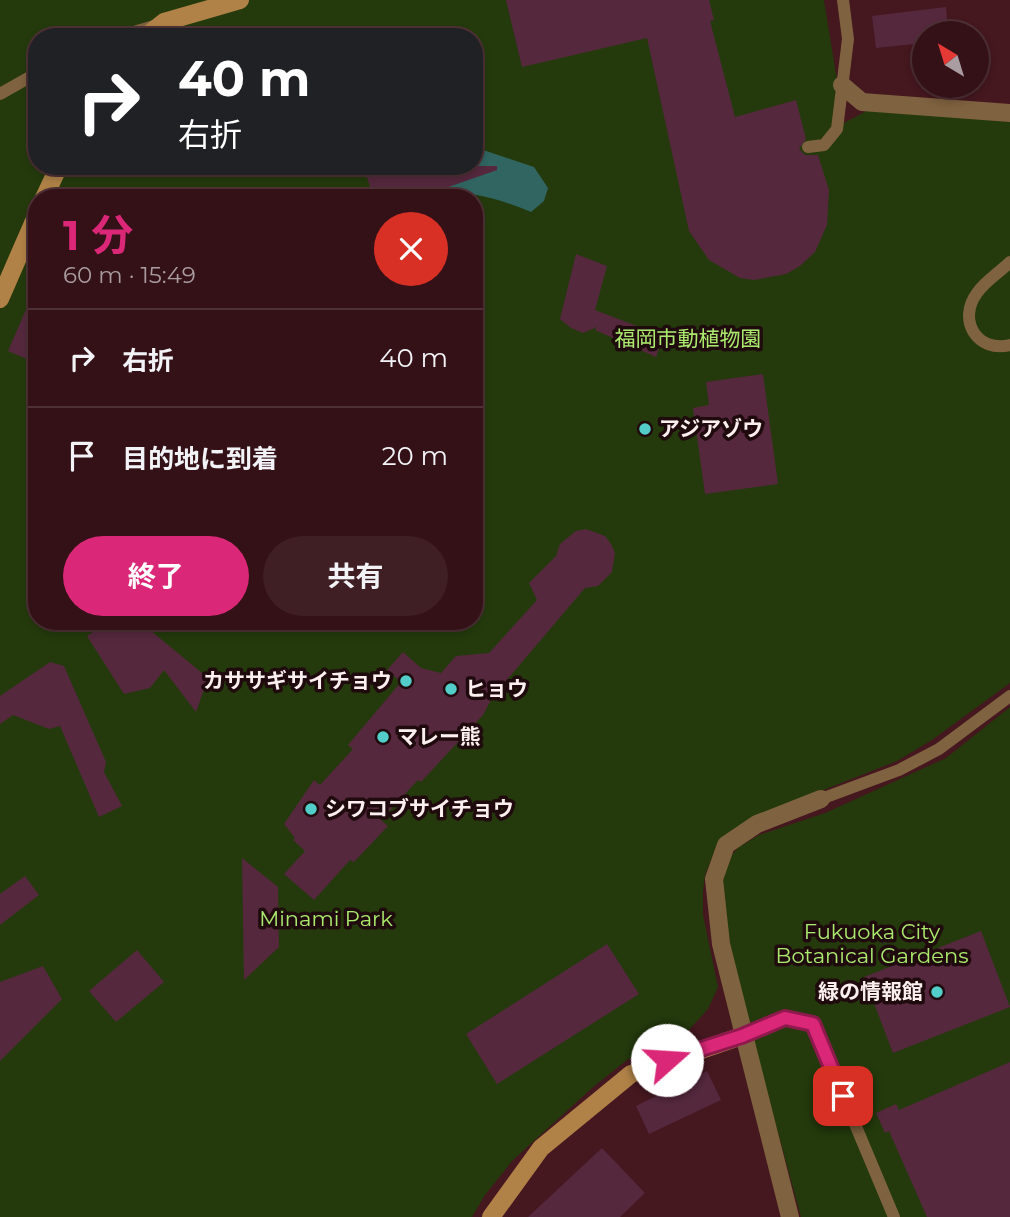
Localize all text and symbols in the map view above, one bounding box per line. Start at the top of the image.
north arrow [912,21,989,98]
map controls [912,21,989,98]
text: 40 m [178,49,310,108]
icon: right [63,56,154,147]
text: 右折 [178,115,242,154]
text: 1 分 [63,209,133,261]
button: close [374,212,448,286]
text: 60 m · 15:49 [63,261,196,289]
park label: 福岡市動植物園 [615,326,762,351]
icon: right [63,339,101,377]
text: 40 m [379,342,448,374]
text: 右折 [122,345,174,377]
place label: アジアゾウ [659,416,763,441]
marker: アジアゾウ [637,421,653,437]
icon: arrive [63,437,101,475]
text: 20 m [382,440,448,472]
text: 目的地に到着 [122,443,278,475]
button: 終了 [63,536,249,616]
button: 共有 [263,536,448,616]
place label: カササギサイチョウ [203,668,392,693]
marker: カササギサイチョウ [398,673,414,689]
place label: ヒョウ [465,676,528,701]
marker: ヒョウ [443,681,459,697]
place label: マレー熊 [397,724,481,749]
marker: マレー熊 [375,729,391,745]
place label: シワコブサイチョウ [325,796,514,821]
marker: シワコブサイチョウ [303,801,319,817]
park label: Minami Park [259,906,393,931]
park label: Fukuoka City Botanical Gardens [776,919,968,968]
place label: 緑の情報館 [818,979,923,1004]
marker: 緑の情報館 [929,984,945,1000]
position arrow [630,1023,704,1097]
pin [813,1066,873,1126]
icon: arrive [824,1077,862,1115]

